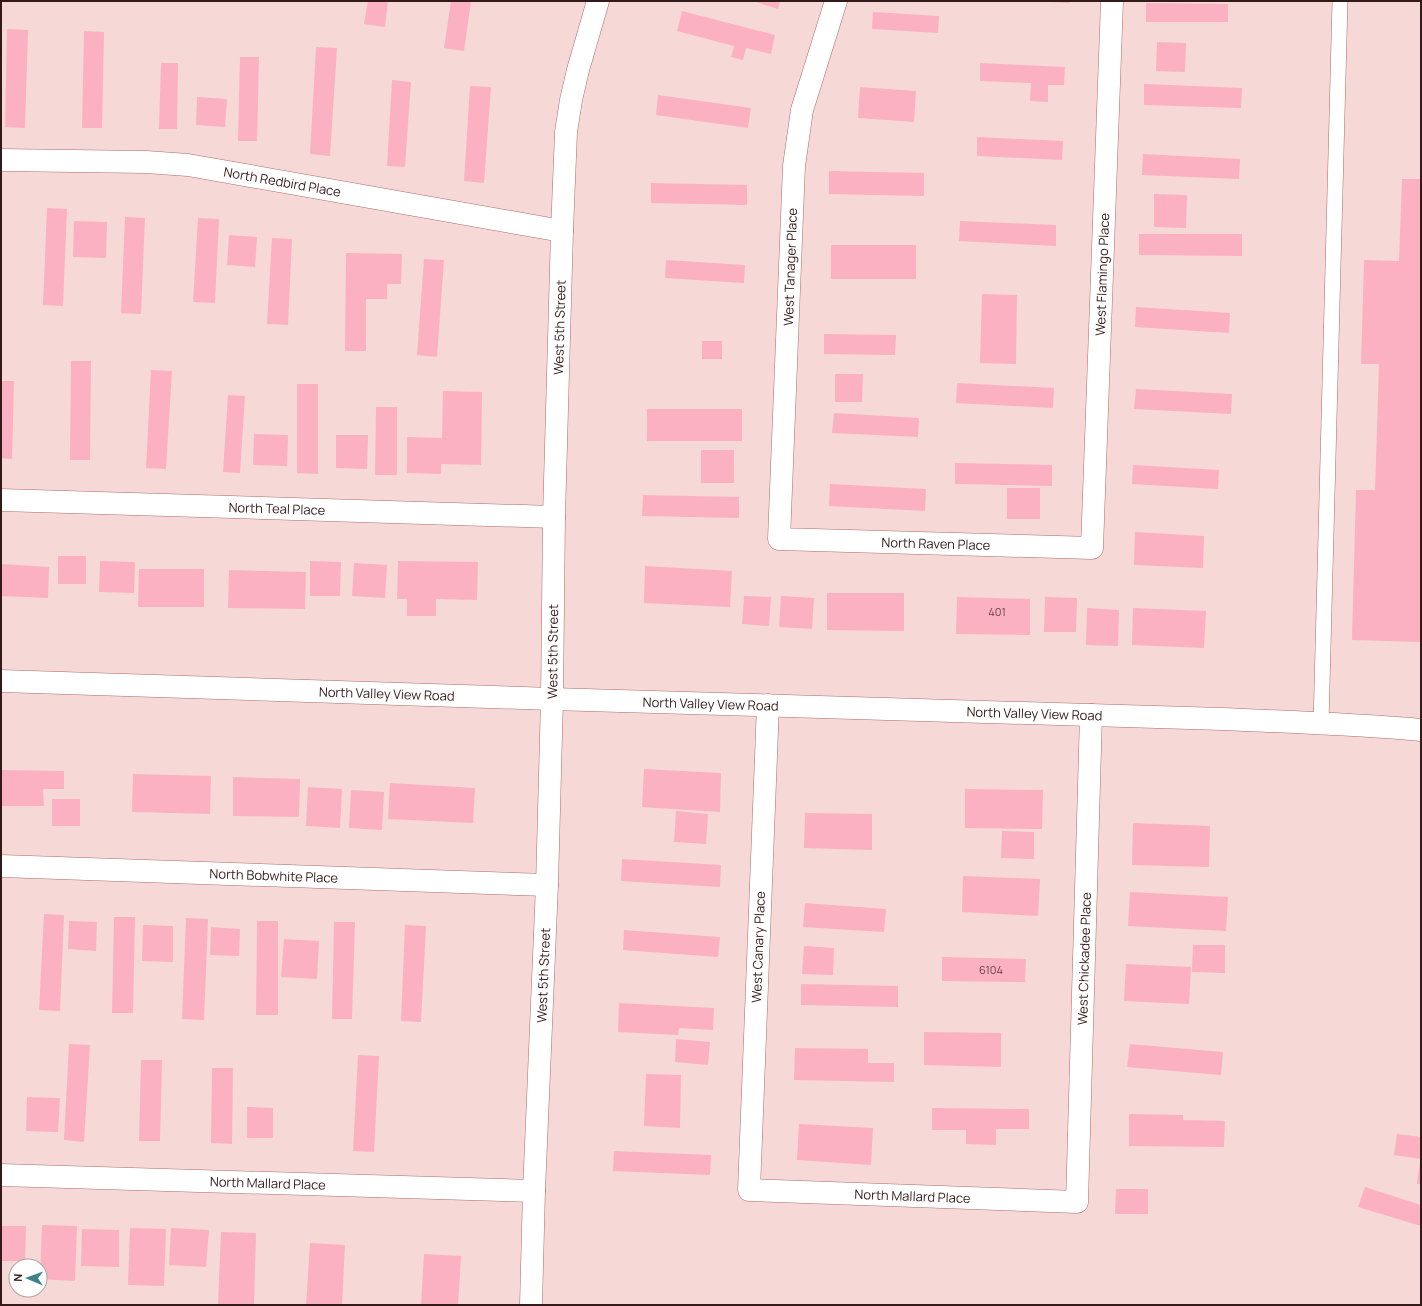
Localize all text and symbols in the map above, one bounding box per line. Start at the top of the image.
street label: North Redbird Place [222,162,343,201]
street label: West Tanager Place [779,207,801,326]
street label: West Flamingo Place [1091,212,1113,336]
street label: West 5th Street [549,280,570,375]
street label: North Teal Place [228,498,326,519]
street label: North Raven Place [881,533,991,554]
street label: West 5th Street [543,604,562,699]
house number: 401 [988,604,1006,619]
street label: North Valley View Road [319,682,455,705]
street label: North Valley View Road [642,693,779,715]
street label: North Valley View Road [966,702,1103,724]
street label: North Bobwhite Place [209,864,339,887]
street label: West Canary Place [747,890,769,1003]
street label: West Chickadee Place [1073,892,1095,1025]
street label: West 5th Street [532,927,554,1023]
house number: 6104 [979,962,1003,977]
street label: North Mallard Place [210,1172,327,1194]
street label: North Mallard Place [854,1185,971,1207]
north arrow [8,1258,48,1298]
text: N [10,1273,25,1282]

